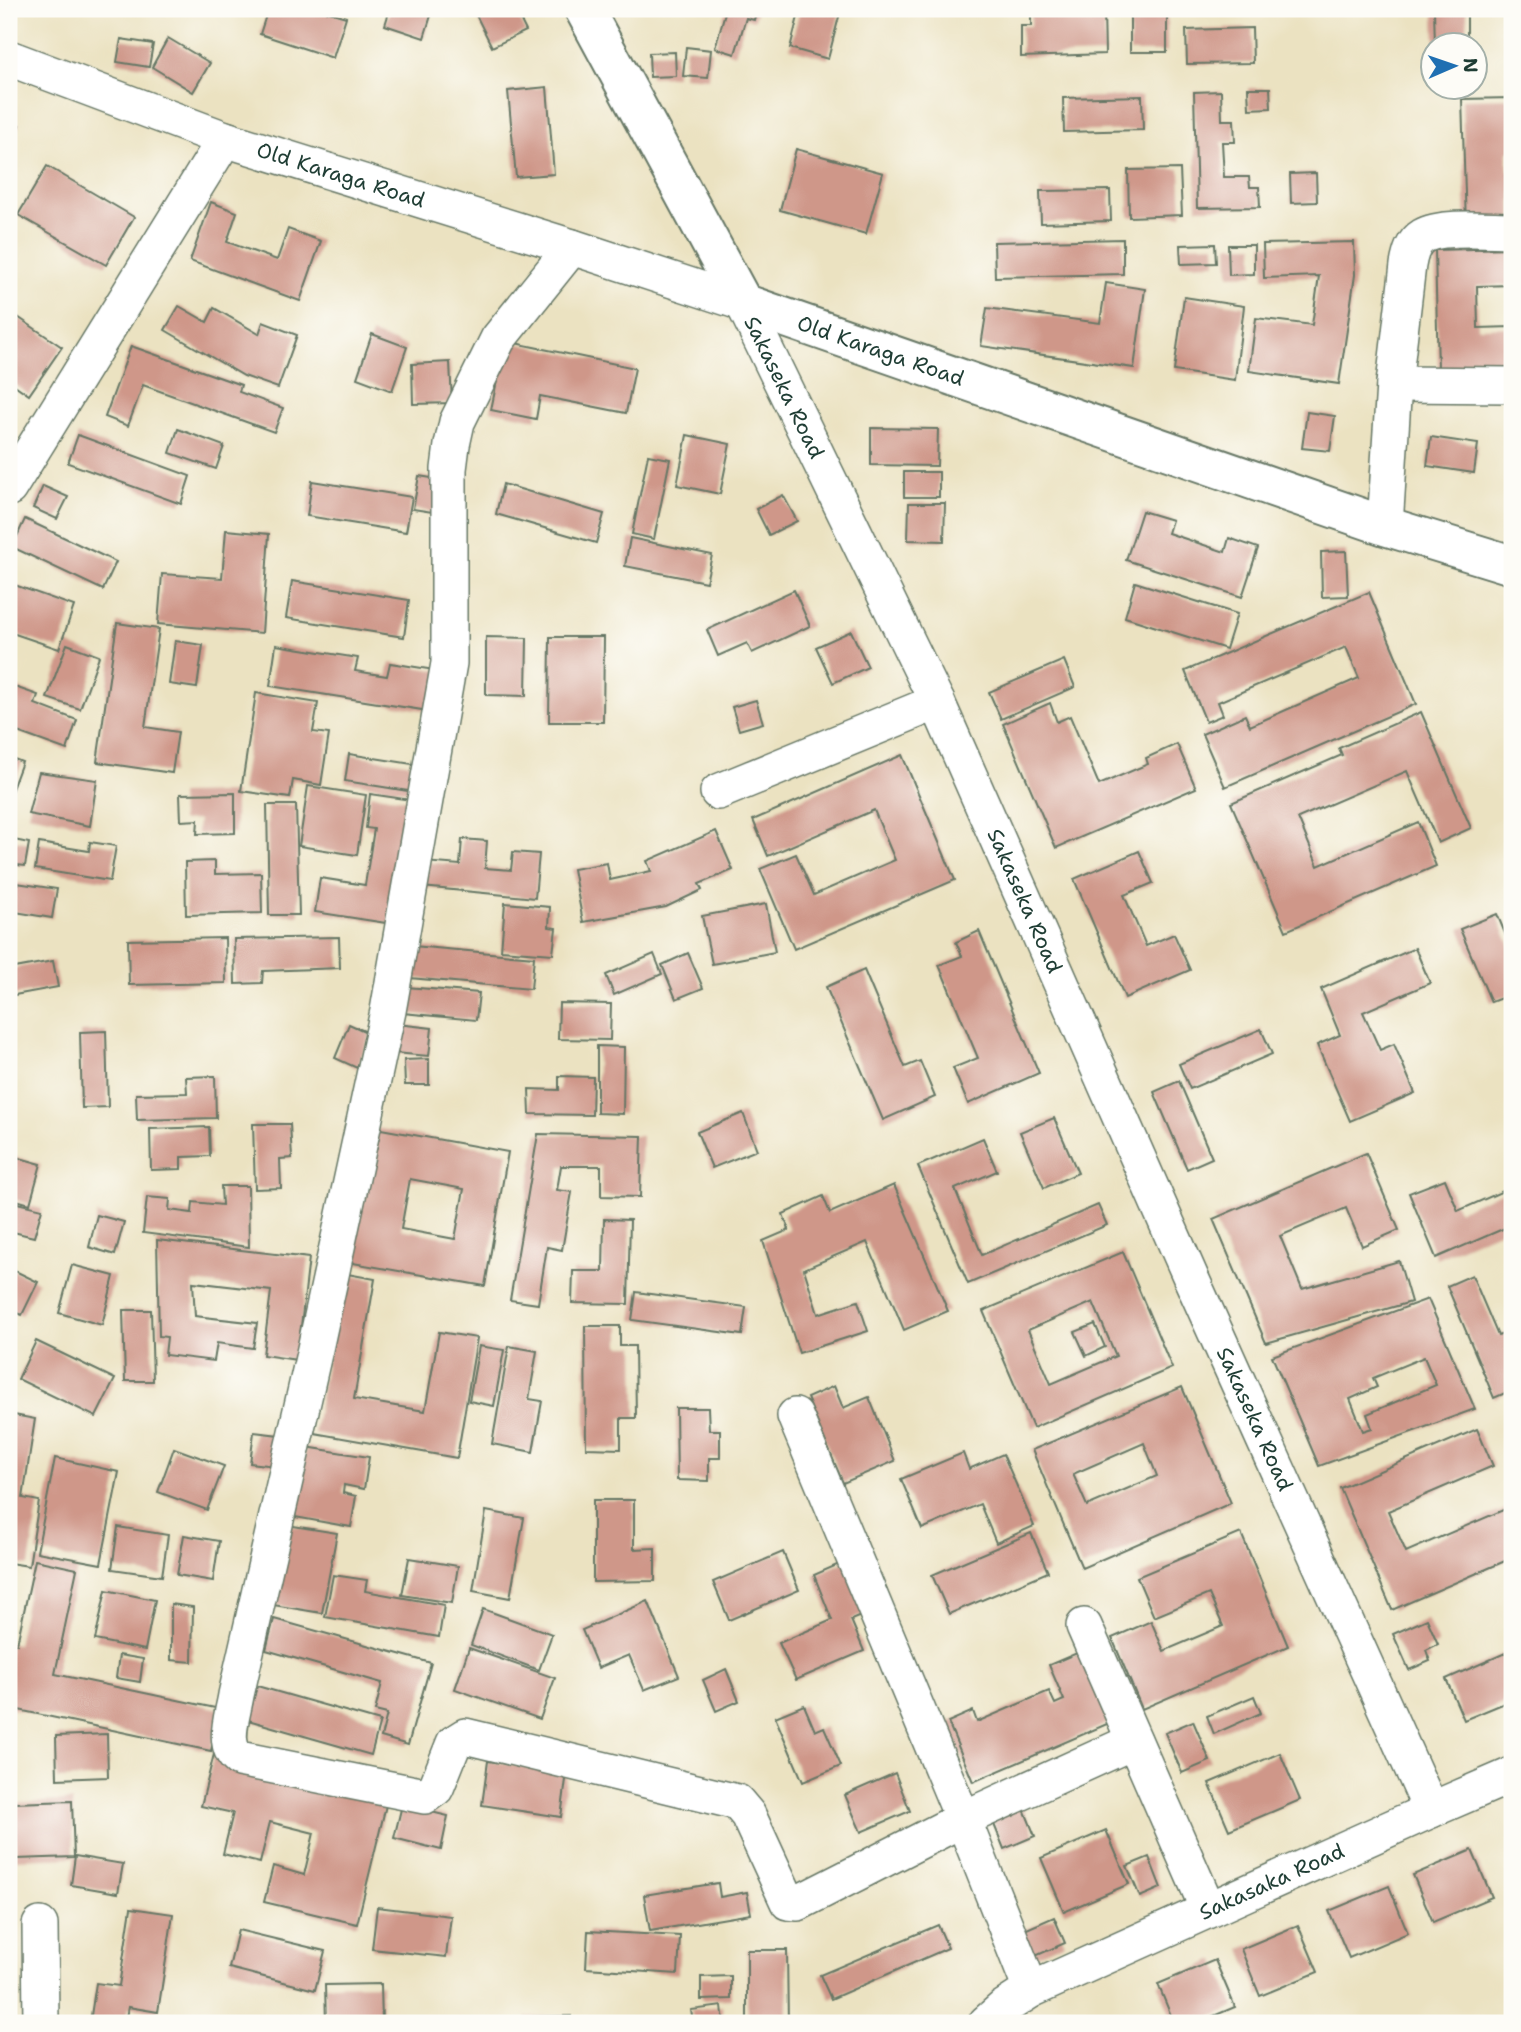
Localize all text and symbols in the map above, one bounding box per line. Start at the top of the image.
north arrow [1420,32,1490,102]
text: N [1458,57,1483,73]
street label: Old Karaga Road [253,136,429,214]
street label: Old Karaga Road [793,309,968,393]
street label: Sakaseka Road [738,312,831,463]
street label: Sakaseka Road [981,824,1069,977]
street label: Sakaseka Road [1210,1343,1299,1496]
street label: Sakasaka Road [1195,1837,1349,1927]

